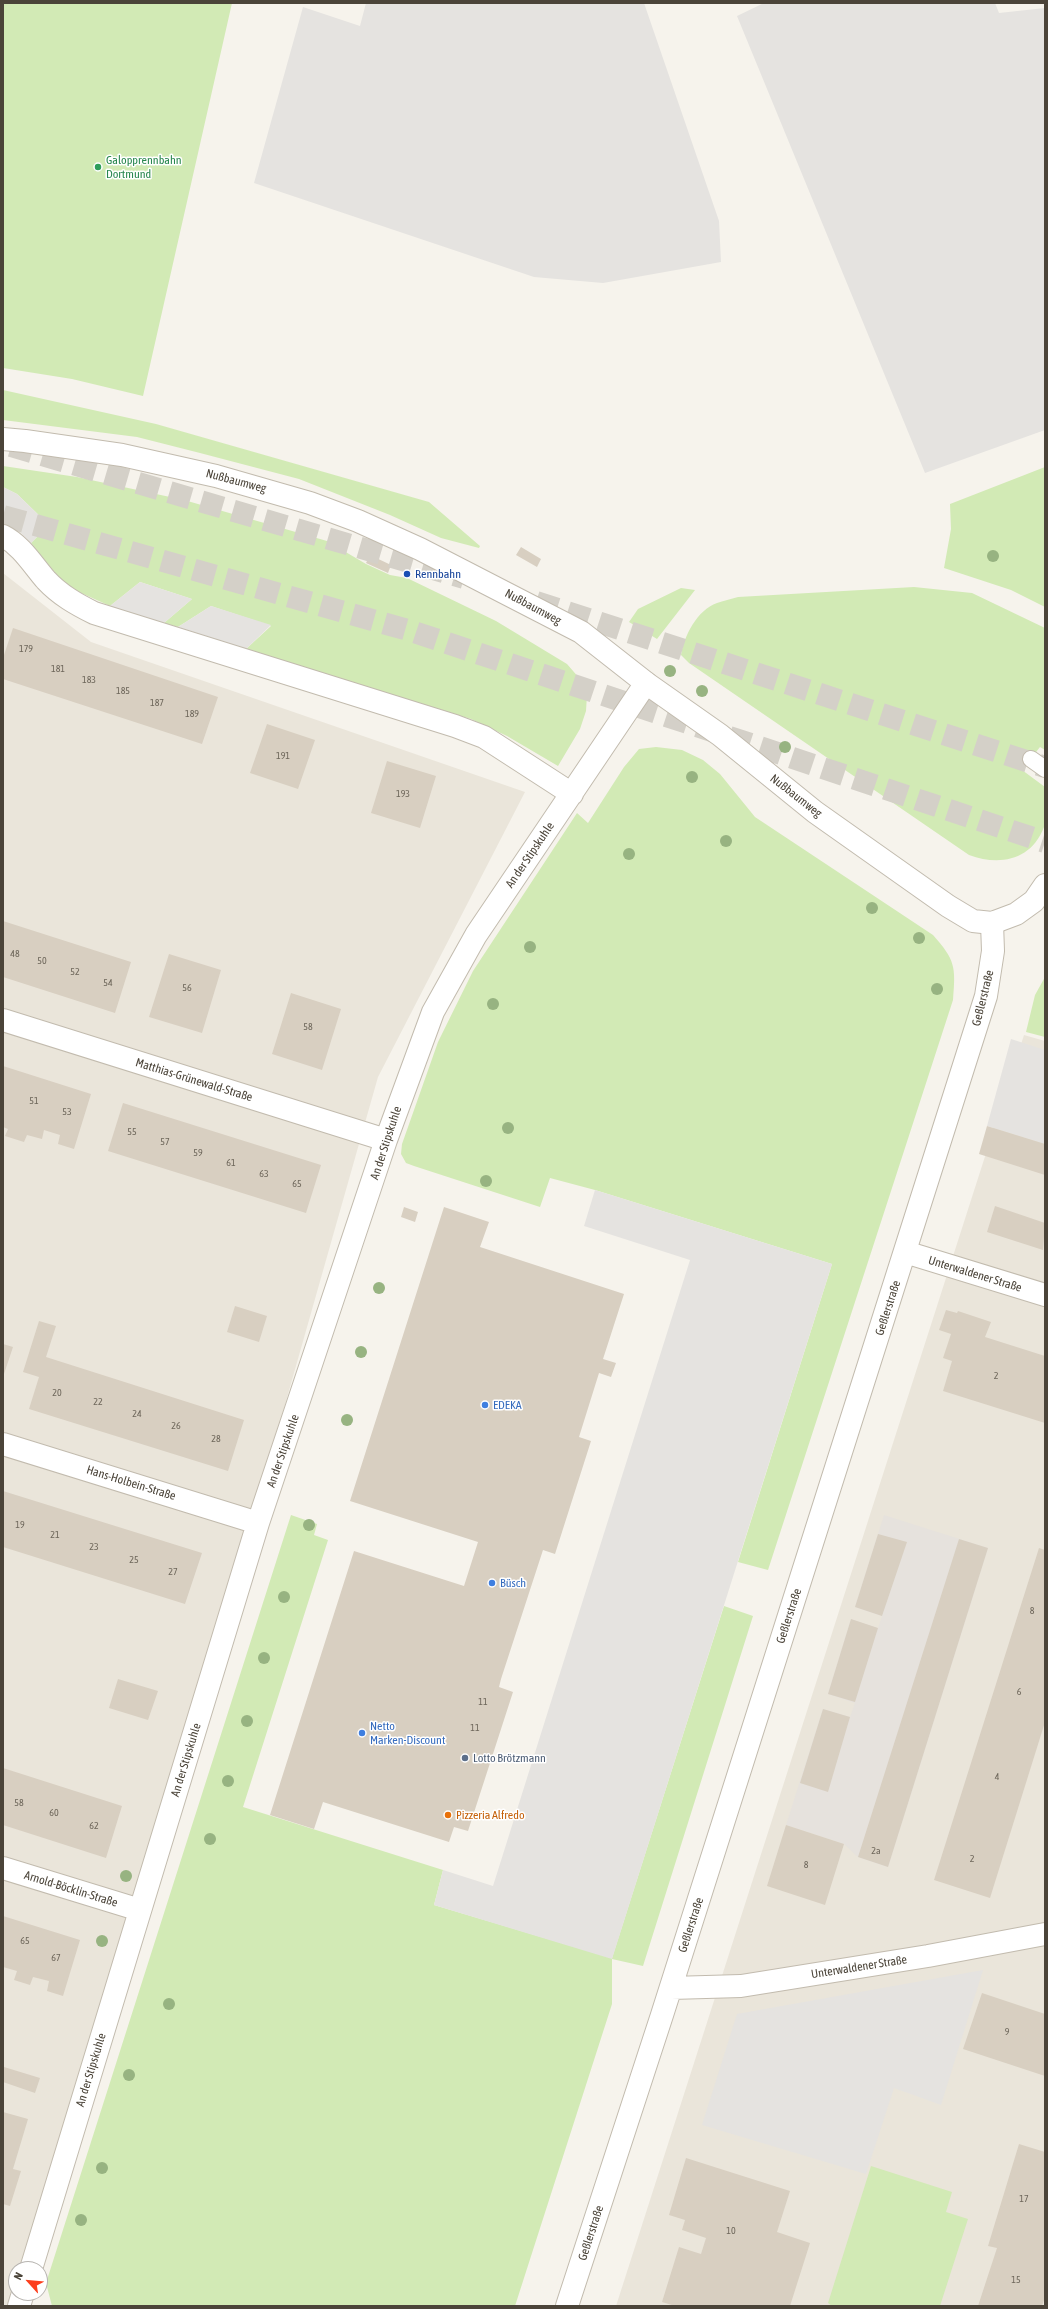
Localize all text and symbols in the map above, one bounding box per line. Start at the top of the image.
place label: Galopprennbahn Dortmund [106,153,182,181]
marker: Galopprennbahn Dortmund [93,162,103,172]
street label: Nußbaumweg [204,466,268,496]
place label: Rennbahn [415,567,461,581]
marker: Rennbahn [402,569,412,579]
street label: Nußbaumweg [502,586,564,628]
house number: 179 [19,643,33,655]
house number: 181 [51,663,65,675]
house number: 183 [82,674,96,686]
house number: 185 [116,685,130,697]
house number: 187 [150,697,164,709]
house number: 189 [185,708,199,720]
house number: 191 [276,750,290,762]
street label: Nußbaumweg [767,771,825,821]
house number: 193 [396,788,410,800]
street label: An der Stipskuhle [503,819,557,891]
house number: 48 [10,948,20,960]
house number: 50 [37,955,47,967]
house number: 52 [70,966,80,978]
street label: Geßlerstraße [969,969,997,1027]
house number: 54 [103,977,113,989]
house number: 56 [182,982,192,994]
house number: 58 [303,1021,313,1033]
street label: Matthias-Grünewald-Straße [134,1055,254,1105]
house number: 51 [29,1095,39,1107]
street label: An der Stipskuhle [367,1105,405,1181]
house number: 53 [62,1106,72,1118]
house number: 55 [127,1126,137,1138]
house number: 57 [160,1136,170,1148]
house number: 59 [193,1147,203,1159]
house number: 61 [226,1157,236,1169]
house number: 63 [259,1168,269,1180]
house number: 65 [292,1178,302,1190]
street label: Unterwaldener Straße [927,1253,1023,1295]
street label: Geßlerstraße [872,1279,904,1337]
house number: 2 [994,1370,998,1382]
house number: 20 [52,1387,62,1399]
house number: 22 [93,1396,103,1408]
place label: EDEKA [493,1398,522,1412]
marker: EDEKA [480,1400,490,1410]
house number: 24 [132,1408,142,1420]
street label: An der Stipskuhle [264,1413,302,1489]
house number: 26 [171,1420,181,1432]
house number: 28 [211,1433,221,1445]
street label: Hans-Holbein-Straße [85,1463,177,1503]
house number: 19 [15,1519,25,1531]
house number: 21 [50,1529,60,1541]
house number: 23 [89,1541,99,1553]
house number: 25 [129,1554,139,1566]
house number: 27 [168,1566,178,1578]
place label: Büsch [500,1576,526,1590]
marker: Büsch [487,1578,497,1588]
street label: Geßlerstraße [773,1587,805,1645]
house number: 8 [1030,1605,1034,1617]
house number: 6 [1017,1686,1021,1698]
house number: 11 [478,1696,488,1708]
place label: Netto Marken-Discount [370,1719,445,1747]
street label: An der Stipskuhle [168,1721,204,1799]
house number: 11 [470,1722,480,1734]
marker: Netto Marken-Discount [357,1728,367,1738]
place label: Lotto Brötzmann [473,1751,546,1765]
marker: Lotto Brötzmann [460,1753,470,1763]
house number: 4 [995,1771,999,1783]
house number: 58 [14,1797,24,1809]
house number: 60 [49,1807,59,1819]
place label: Pizzeria Alfredo [456,1808,525,1822]
marker: Pizzeria Alfredo [443,1810,453,1820]
house number: 62 [89,1820,99,1832]
house number: 2a [871,1845,881,1857]
house number: 2 [970,1853,974,1865]
house number: 8 [804,1859,808,1871]
street label: Arnold-Böcklin-Straße [23,1868,119,1910]
street label: Geßlerstraße [675,1896,707,1954]
house number: 65 [20,1935,30,1947]
house number: 67 [51,1952,61,1964]
street label: Unterwaldener Straße [810,1952,908,1982]
house number: 9 [1005,2026,1009,2038]
street label: An der Stipskuhle [73,2031,109,2109]
house number: 17 [1019,2193,1029,2205]
street label: Geßlerstraße [575,2204,607,2262]
house number: 10 [726,2225,736,2237]
north arrow [8,2261,48,2301]
text: N [11,2270,25,2282]
house number: 15 [1011,2274,1021,2286]

